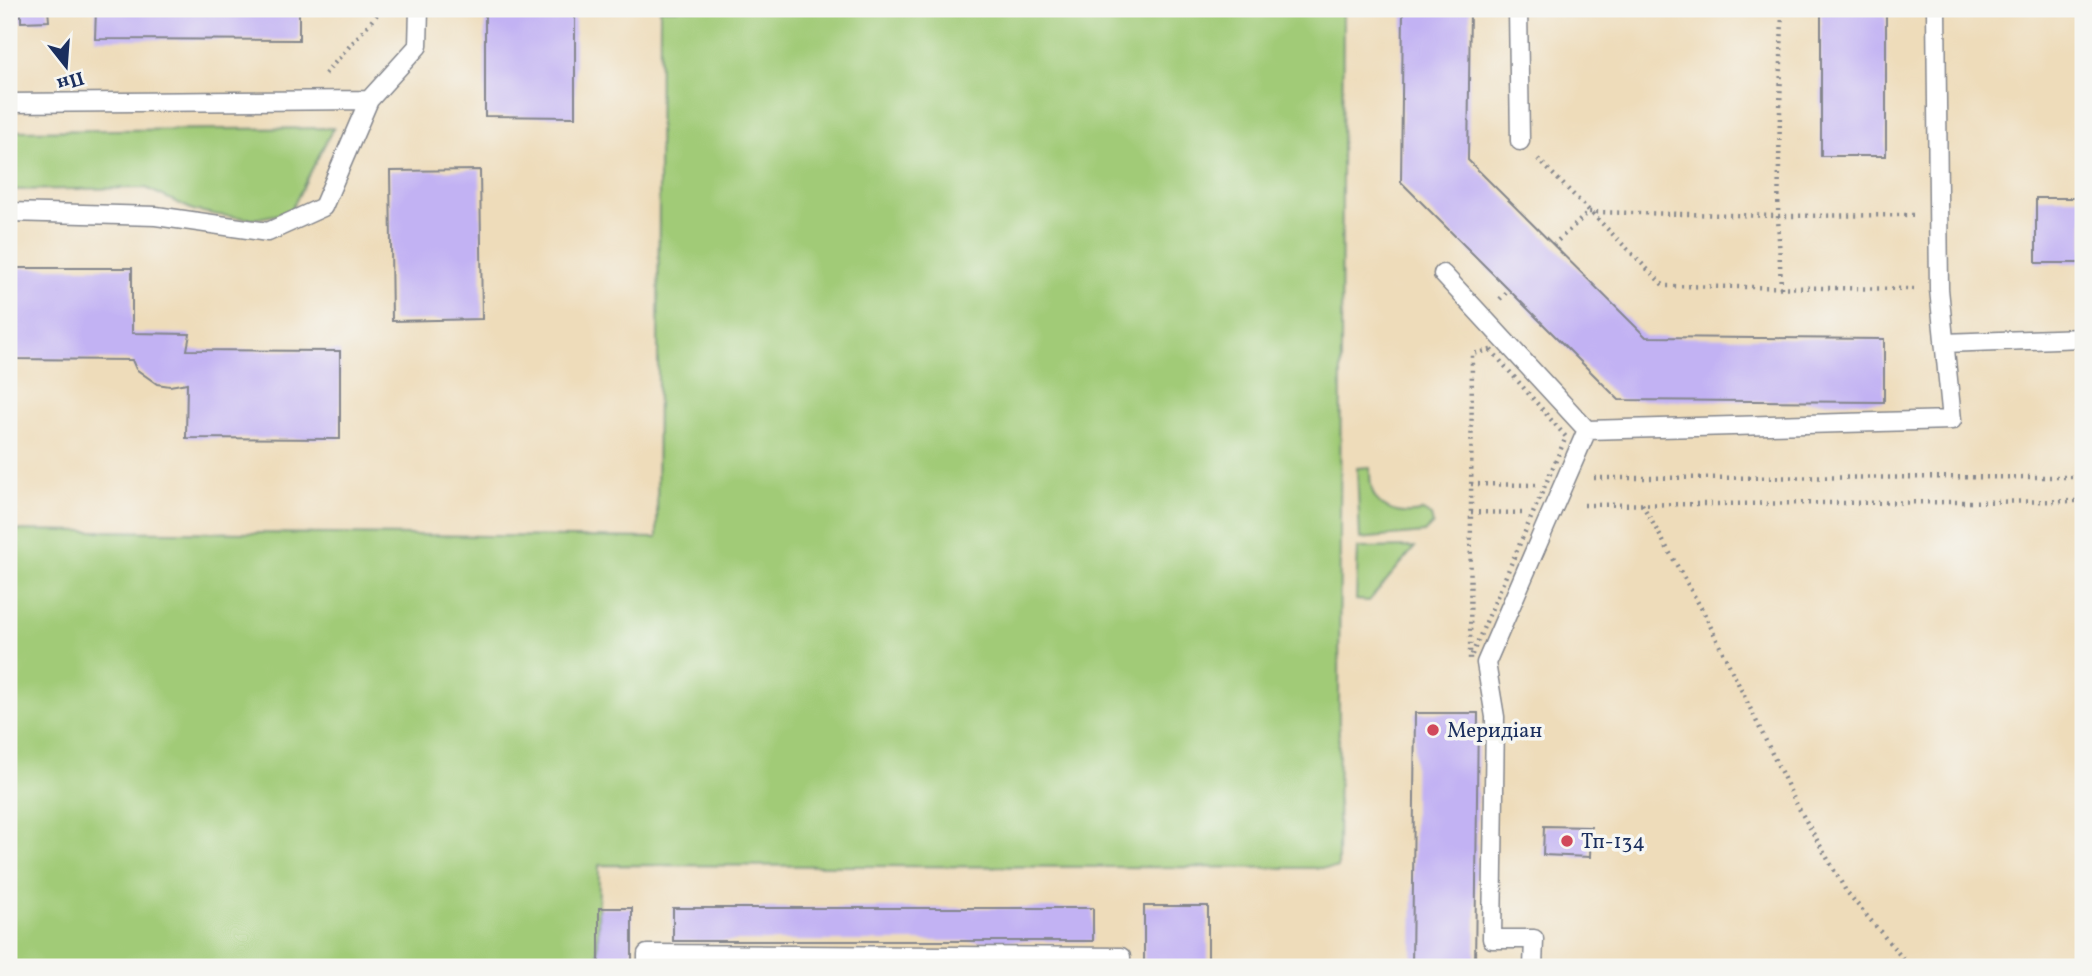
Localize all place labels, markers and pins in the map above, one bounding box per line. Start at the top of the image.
place label: Меридіан [1447,717,1543,746]
marker: Меридіан [1425,722,1441,738]
place label: Тп-134 [1581,828,1645,857]
marker: Тп-134 [1559,833,1575,849]

